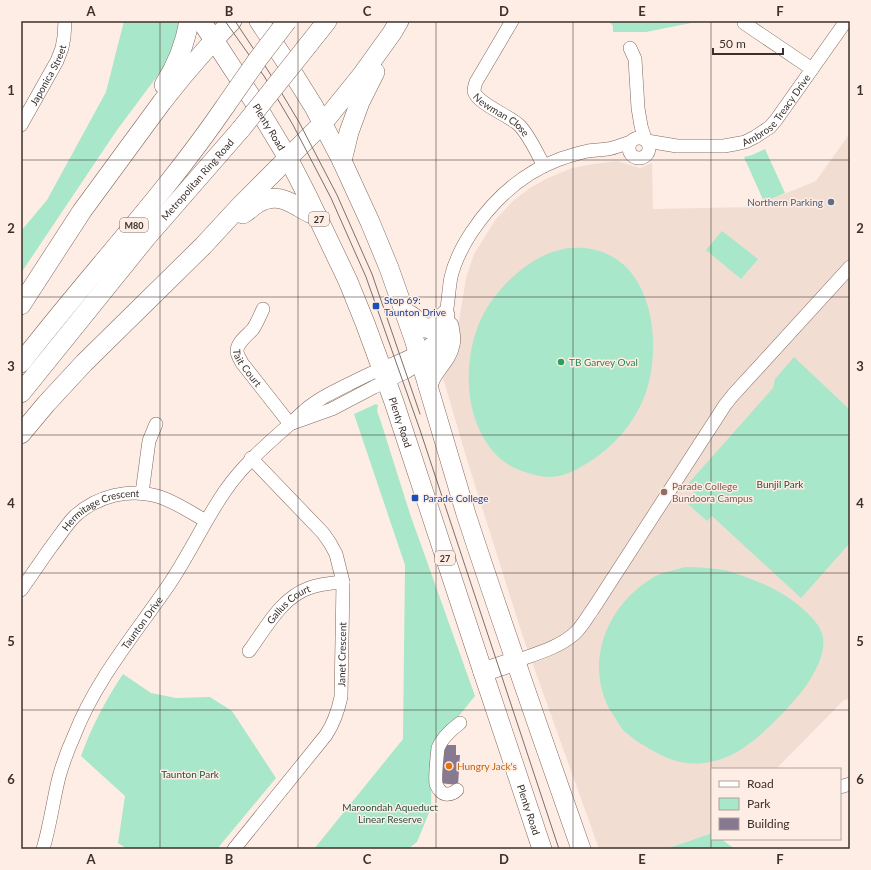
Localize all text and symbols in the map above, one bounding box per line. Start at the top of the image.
text: A [85,3,96,19]
text: B [225,3,234,19]
text: C [363,3,372,19]
text: D [499,3,509,19]
text: E [638,3,646,19]
text: F [776,3,784,19]
scale bar [713,30,783,56]
text: 50 m [719,36,746,51]
street label: Japonica Street [27,43,69,107]
street label: Ambrose Treacy Drive [740,72,813,149]
text: 1 [7,82,15,98]
text: 1 [856,82,864,98]
street label: Newman Close [471,90,532,138]
street label: Plenty Road [251,101,288,152]
street label: Metropolitan Ring Road [158,136,236,222]
place label: Northern Parking [747,196,823,208]
marker: Northern Parking [826,197,836,207]
road number: 27 [309,212,329,226]
road number: M80 [120,218,148,232]
text: 2 [7,220,15,236]
text: 2 [856,220,864,236]
place label: Stop 69: Taunton Drive [384,294,446,318]
marker: Stop 69: Taunton Drive [371,301,381,311]
street label: Tait Court [231,349,265,389]
place label: TB Garvey Oval [569,356,638,368]
marker: TB Garvey Oval [556,357,566,367]
text: 3 [7,358,15,374]
text: 3 [856,358,864,374]
street label: Plenty Road [387,395,415,449]
park label: Bunjil Park [757,478,804,490]
place label: Parade College Bundoora Campus [672,480,753,504]
street label: Hermitage Crescent [59,487,140,533]
marker: Parade College Bundoora Campus [659,487,669,497]
place label: Parade College [423,492,488,504]
marker: Parade College [410,493,420,503]
text: 4 [7,495,15,511]
text: 4 [856,495,864,511]
road number: 27 [435,551,455,565]
street label: Gallus Court [264,582,312,626]
street label: Taunton Drive [119,594,165,651]
street label: Janet Crescent [335,622,348,687]
text: 5 [7,633,15,649]
text: 5 [856,633,864,649]
place label: Hungry Jack's [457,760,517,772]
marker: Hungry Jack's [444,761,454,771]
park label: Taunton Park [161,768,220,780]
legend [711,768,841,840]
text: 6 [7,771,15,787]
text: 6 [856,771,864,787]
text: Road [747,776,774,791]
street label: Plenty Road [515,783,543,836]
text: Park [747,796,771,811]
park label: Maroondah Aqueduct Linear Reserve [342,801,438,825]
text: Building [747,816,790,831]
text: A [85,851,96,867]
text: B [225,851,234,867]
text: C [363,851,372,867]
text: D [499,851,509,867]
text: E [638,851,646,867]
text: F [776,851,784,867]

